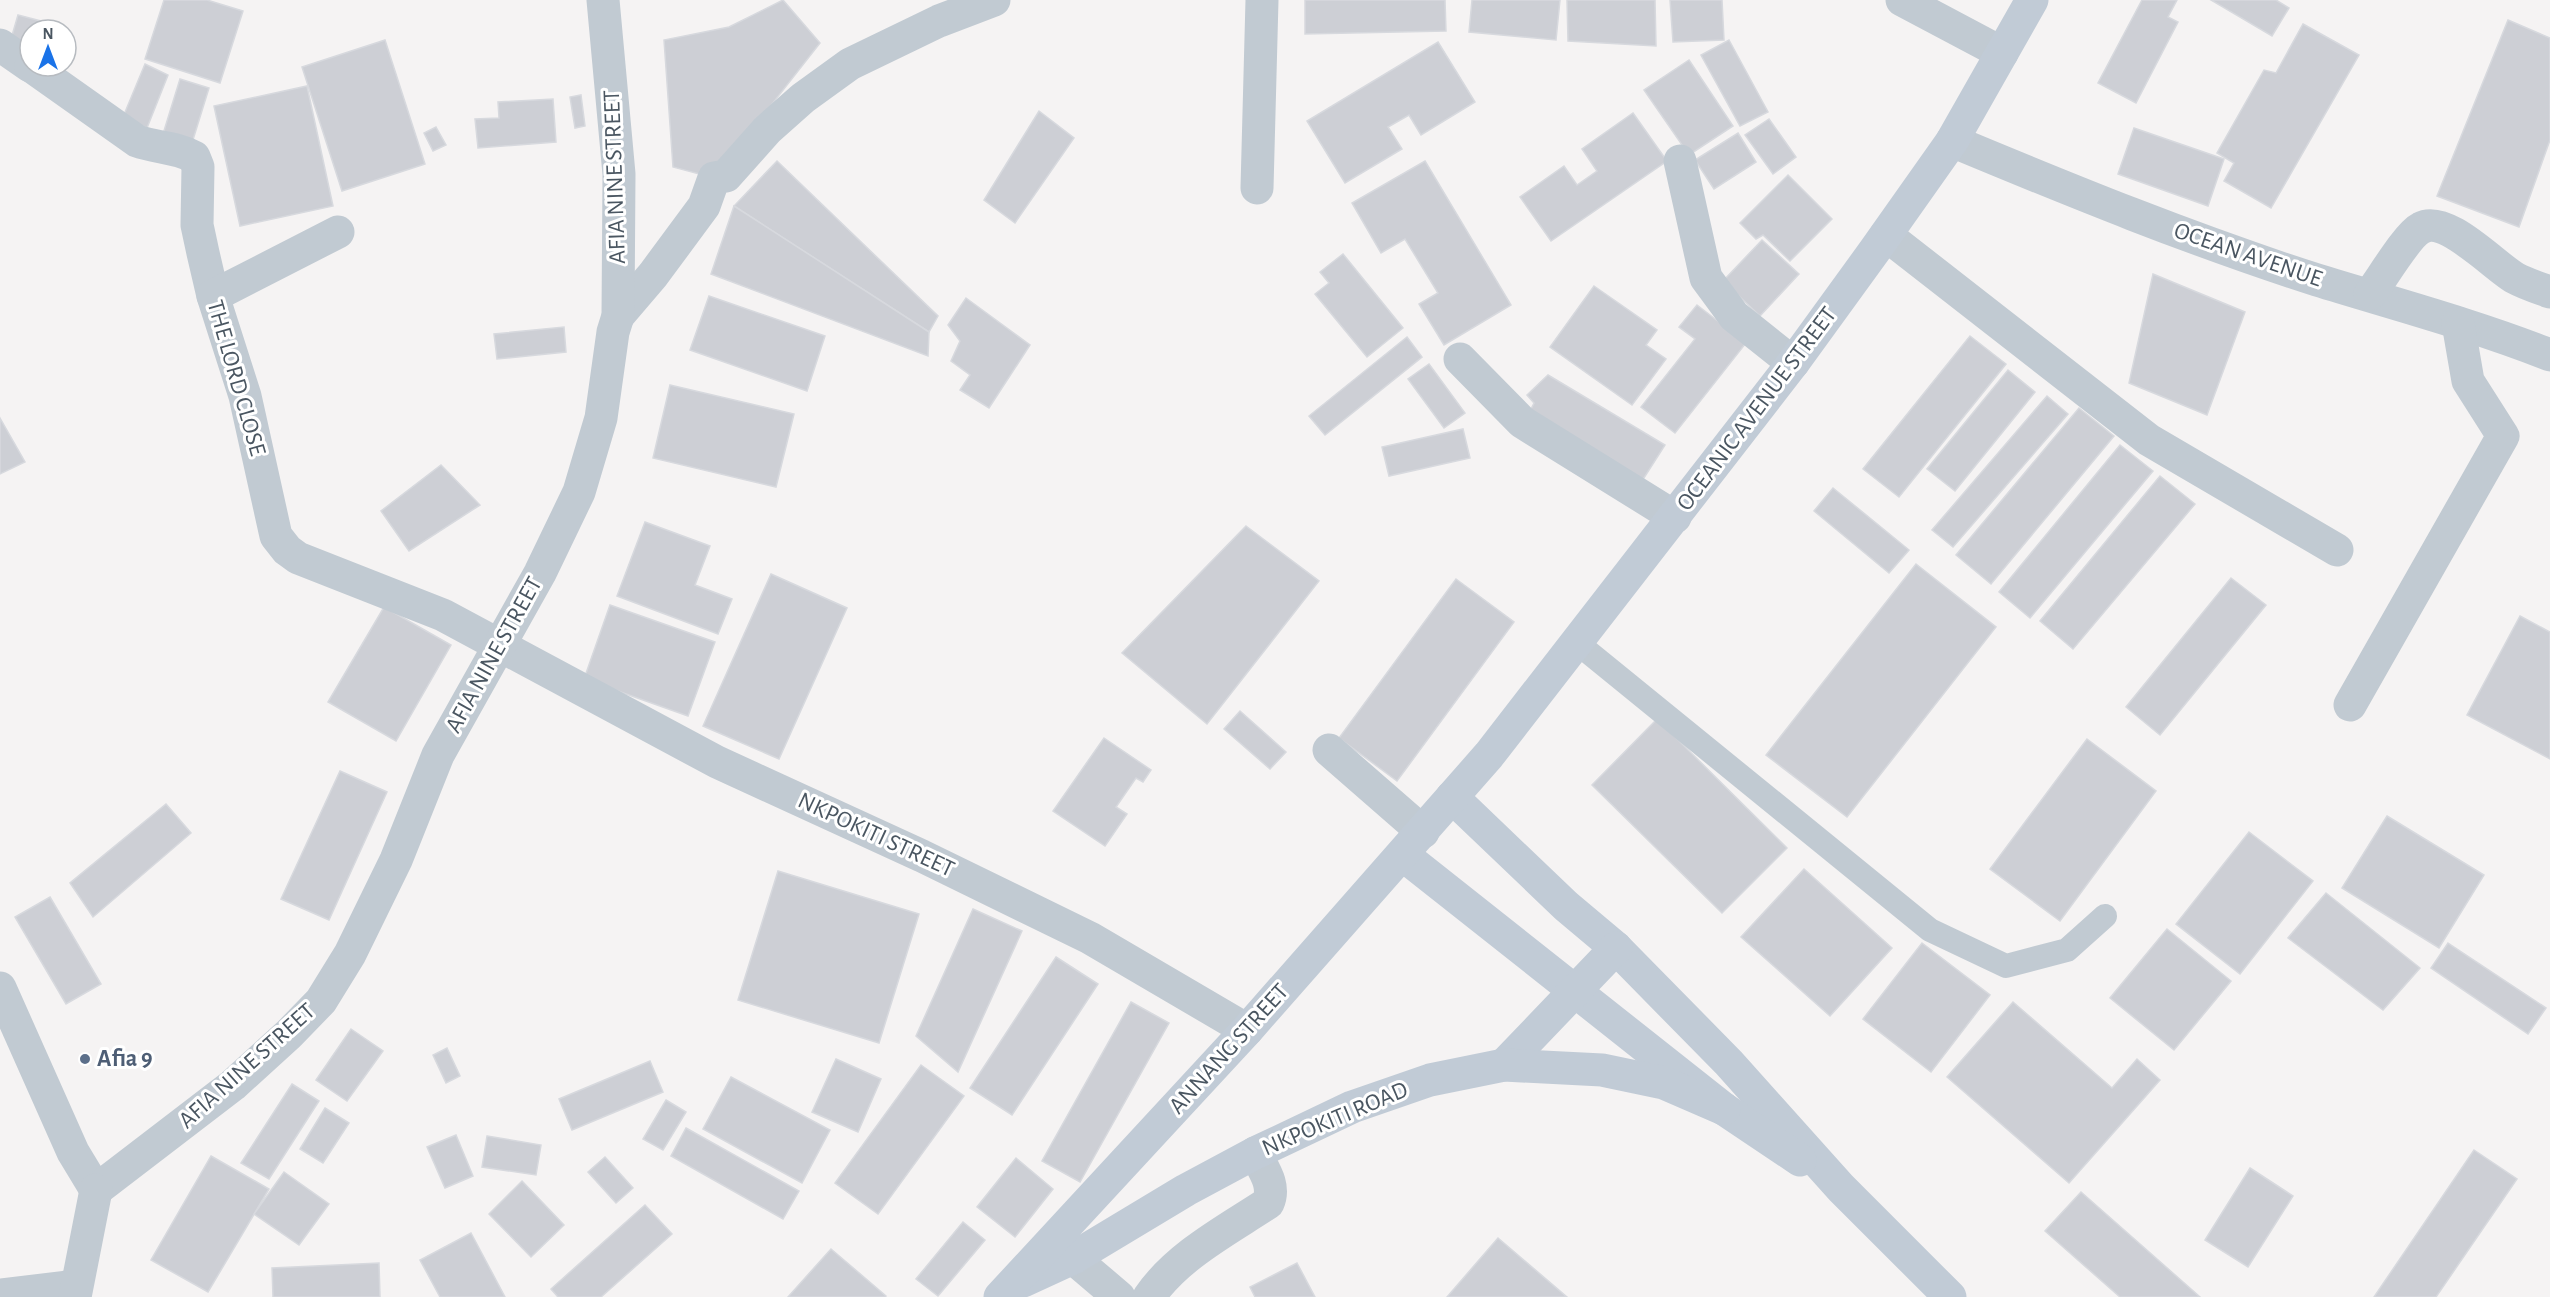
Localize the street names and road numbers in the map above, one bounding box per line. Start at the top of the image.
street label: AFIA NINE STREET [600,89,630,264]
street label: OCEAN AVENUE [2171,218,2326,292]
street label: THE LORD CLOSE [202,297,270,459]
street label: OCEANIC AVENUE STREET [1673,302,1841,515]
street label: AFIA NINE STREET [441,573,547,737]
street label: NKPOKITI STREET [794,788,958,882]
street label: ANNANG STREET [1165,979,1294,1119]
street label: AFIA NINE STREET [174,999,320,1133]
street label: NKPOKITI ROAD [1259,1077,1411,1161]

